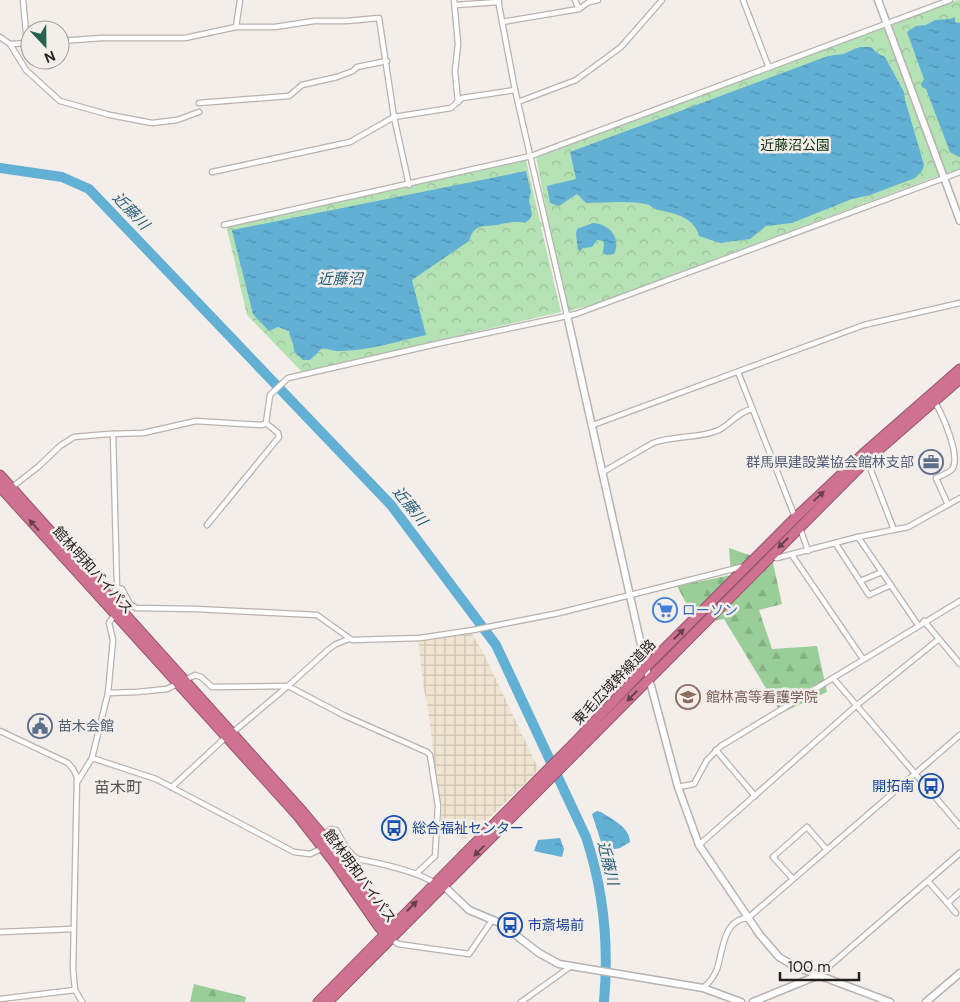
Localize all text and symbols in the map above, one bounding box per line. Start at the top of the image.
north arrow [20,20,70,70]
text: N [42,47,58,67]
park label: 近藤沼公園 [760,136,830,154]
water label: 近藤川 [108,188,155,236]
water label: 近藤沼 [317,269,364,289]
office icon: 群馬県建設業協会館林支部 [918,449,944,475]
place label: 群馬県建設業協会館林支部 [746,453,914,471]
water label: 近藤川 [388,482,433,531]
one-way arrow [813,490,825,502]
one-way arrow [29,519,40,532]
street label: 館林明和バイパス [49,522,137,618]
one-way arrow [778,537,790,549]
supermarket icon: ローソン [652,597,678,623]
place label: ローソン [682,601,738,619]
one-way arrow [672,629,684,641]
street label: 東毛広域幹線道路 [569,635,659,729]
school or university icon: 館林高等看護学院 [675,684,701,710]
place label: 館林高等看護学院 [706,688,818,706]
one-way arrow [626,689,638,701]
public building icon: 苗木会館 [27,713,53,739]
place label: 苗木会館 [58,717,114,735]
bus stop icon: 開拓南 [918,773,944,799]
district label: 苗木町 [94,777,142,798]
place label: 開拓南 [872,777,914,795]
bus stop icon: 総合福祉センター [381,815,407,841]
place label: 総合福祉センター [412,819,524,837]
street label: 館林明和バイパス [320,826,400,926]
water label: 近藤川 [593,839,624,889]
one-way arrow [473,844,485,856]
one-way arrow [406,900,418,912]
bus stop icon: 市斎場前 [497,912,523,938]
place label: 市斎場前 [528,916,584,934]
scale bar [780,950,859,982]
text: 100 m [788,957,831,977]

